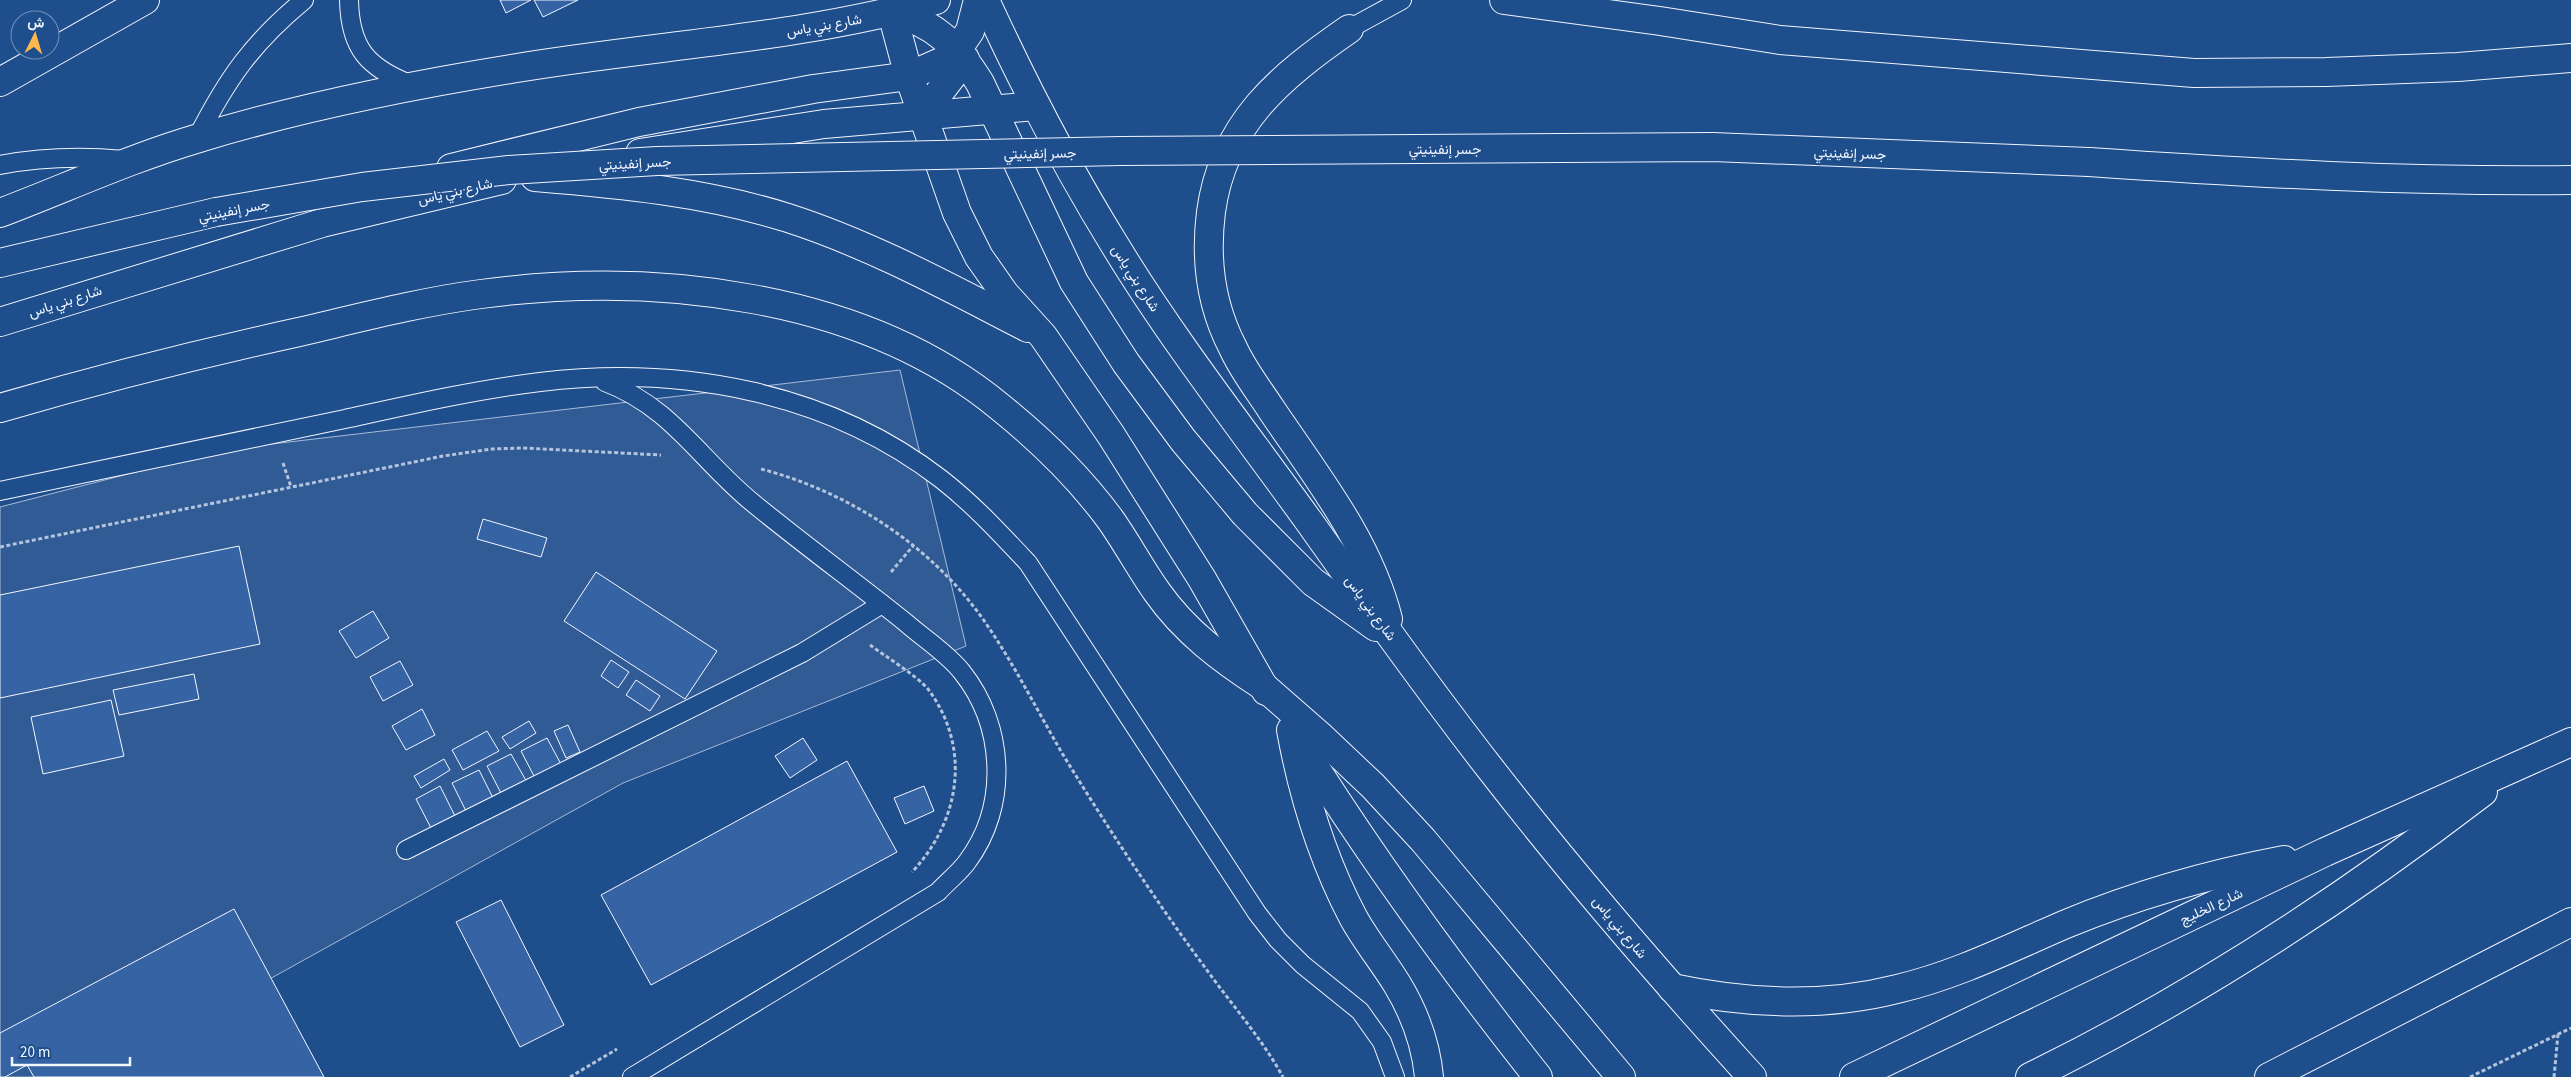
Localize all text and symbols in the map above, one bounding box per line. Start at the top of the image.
north arrow [10,10,60,60]
street label: شارع بني ياس [785,10,864,43]
text: ش [27,12,45,34]
street label: جسر إنفينيتي [1409,140,1481,161]
street label: جسر إنفينيتي [1004,143,1077,166]
street label: جسر إنفينيتي [1813,143,1887,166]
street label: جسر إنفينيتي [598,152,672,177]
street label: شارع بني ياس [416,174,495,211]
street label: جسر إنفينيتي [197,194,272,229]
street label: شارع بني ياس [1105,241,1164,317]
street label: شارع بني ياس [26,281,105,324]
street label: شارع بني ياس [1339,572,1401,646]
street label: شارع الخليج [2177,884,2246,930]
street label: شارع بني ياس [1586,892,1651,964]
scale bar [12,1034,130,1066]
text: 20 m [20,1042,50,1063]

